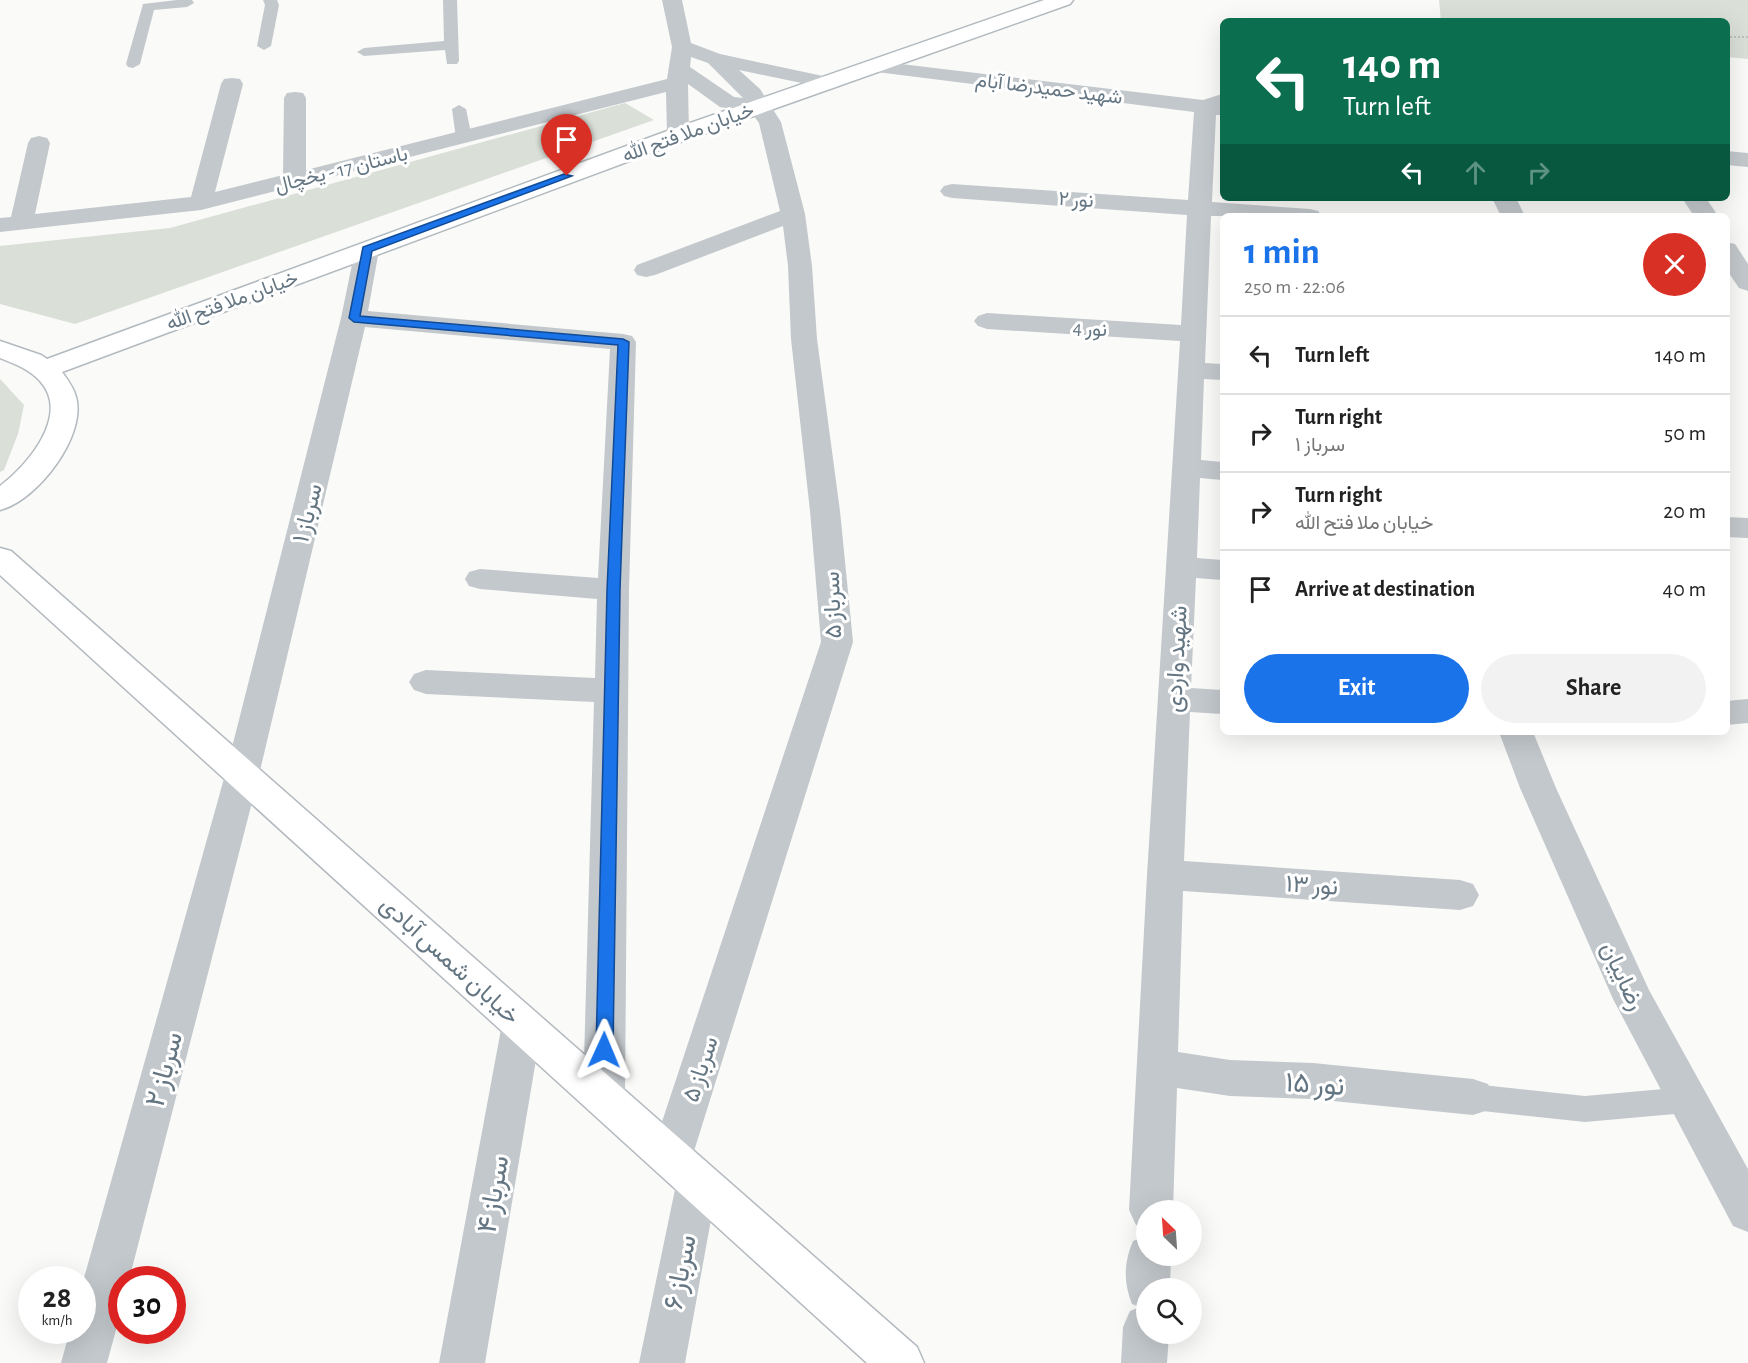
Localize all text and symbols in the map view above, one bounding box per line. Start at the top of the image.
icon: left [1244,42,1322,120]
text: 140 m [1343,44,1441,86]
street label: شهید حمیدرضا آبام [974,69,1124,110]
text: Turn left [1343,93,1431,120]
street label: خیابان ملا فتح الله [619,97,758,169]
pin [541,114,592,176]
icon: arrive [550,123,583,156]
street label: باستان 17 - یخچال [273,144,410,199]
icon: left [1396,156,1429,189]
icon: ahead [1459,156,1492,189]
icon: right [1522,156,1555,189]
street label: نور ۲ [1058,189,1094,213]
button: close [1643,233,1706,296]
text: 1 min [1244,234,1320,270]
street label: خیابان ملا فتح الله [163,265,302,337]
text: 250 m · 22:06 [1244,277,1345,297]
street label: نور 4 [1072,318,1108,342]
icon: left [1244,339,1277,372]
text: Turn left [1295,344,1369,366]
text: 140 m [1655,344,1706,366]
text: Turn right [1295,406,1382,428]
icon: right [1244,417,1277,450]
text: 50 m [1664,422,1706,444]
text: سرباز ۱ [1295,435,1345,455]
street label: سرباز ۱ [289,481,329,546]
text: Turn right [1295,484,1382,506]
icon: right [1244,495,1277,528]
text: 20 m [1663,500,1706,522]
text: خیابان ملا فتح الله [1295,513,1433,533]
street label: سرباز ۵ [820,571,848,639]
icon: arrive [1244,573,1277,606]
text: Arrive at destination [1295,578,1475,600]
text: 40 m [1663,578,1706,600]
street label: شهید واردی [1162,605,1194,713]
button: Exit [1244,654,1469,723]
button: Share [1481,654,1706,723]
street label: نور ۱۳ [1285,872,1339,902]
street label: خیابان شمس آبادی [374,891,524,1030]
street label: رضاییان [1594,939,1648,1015]
position arrow [572,1018,636,1082]
street label: سرباز ۲ [141,1029,190,1111]
street label: سرباز ۵ [679,1034,725,1106]
street label: نور ۱۵ [1284,1069,1345,1103]
street label: سرباز ۴ [473,1154,517,1236]
north arrow [1136,1200,1202,1266]
map controls [1136,1200,1202,1344]
street label: سرباز ۶ [660,1233,704,1313]
speed limit sign: 30 [108,1266,186,1344]
button: search [1136,1278,1202,1344]
text: 28 [43,1283,71,1313]
text: km/h [42,1313,72,1328]

